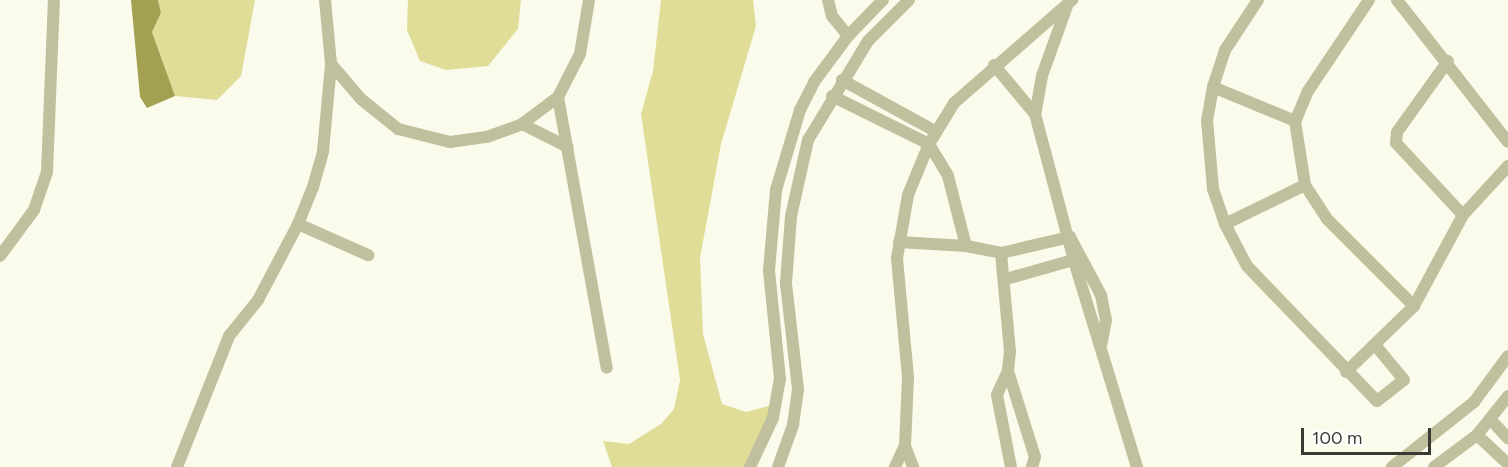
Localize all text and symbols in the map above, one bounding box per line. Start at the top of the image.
scale bar [1304,416,1434,454]
text: 100 m [1312,427,1362,449]

